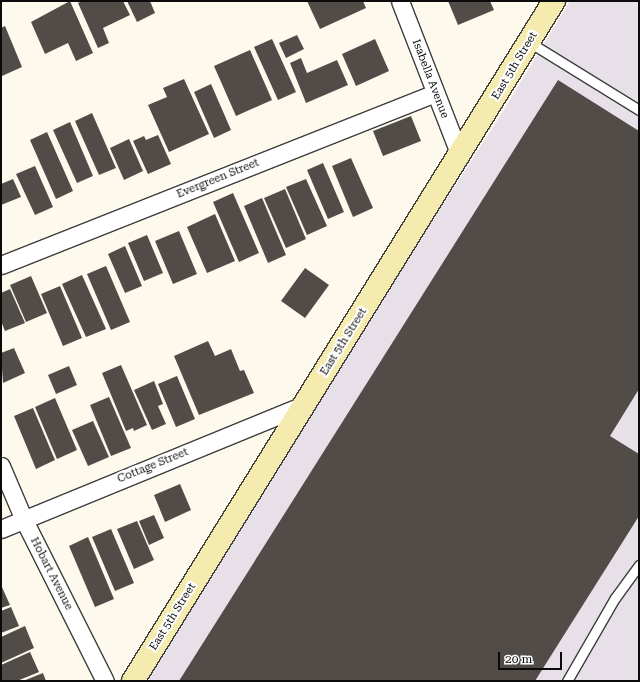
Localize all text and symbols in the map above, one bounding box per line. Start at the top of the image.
street label: East 5th Street [490,30,540,102]
street label: Isabella Avenue [409,38,451,120]
street label: Evergreen Street [175,156,261,202]
street label: East 5th Street [318,306,370,378]
street label: Cottage Street [116,446,190,486]
street label: Hobart Avenue [27,535,75,613]
street label: East 5th Street [147,581,199,653]
scale bar [500,644,564,670]
text: 20 m [505,652,532,666]

